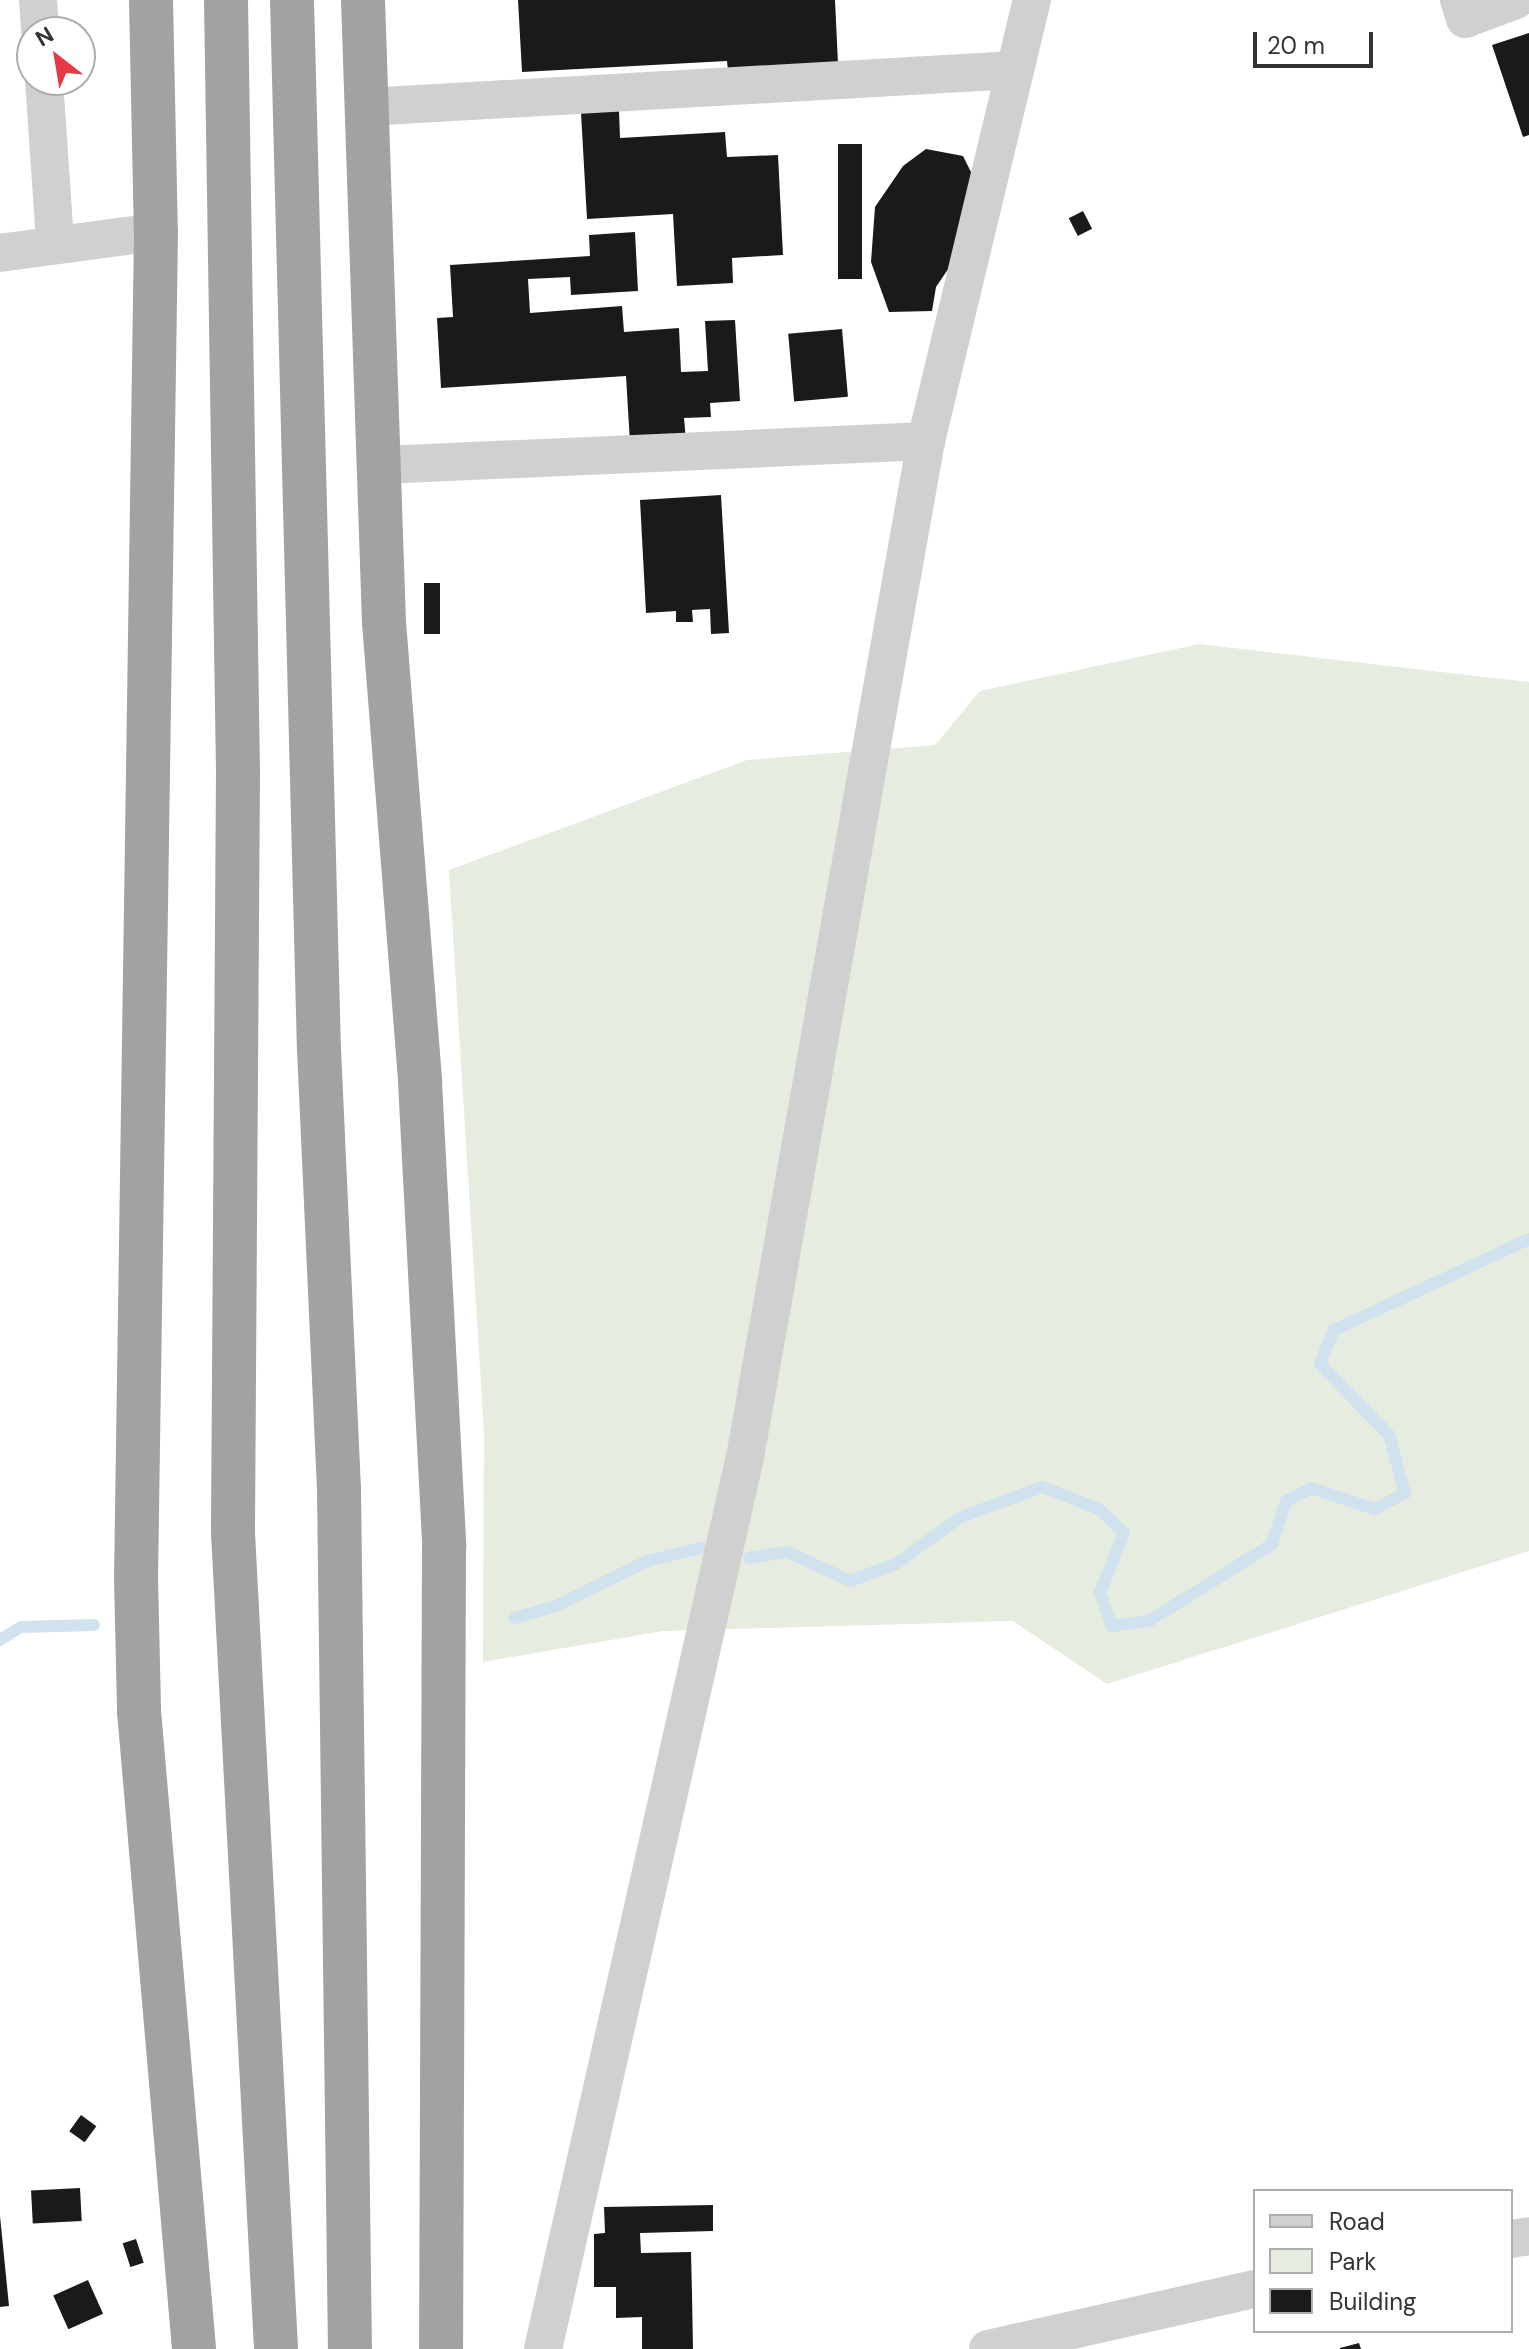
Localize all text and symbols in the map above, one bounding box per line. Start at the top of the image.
north arrow [16,16,96,96]
scale bar [1257,16,1377,66]
text: N [30,20,59,53]
text: 20 m [1267,30,1325,61]
legend [1253,2189,1513,2333]
text: Road [1329,2206,1385,2237]
text: Park [1329,2246,1376,2277]
text: Building [1329,2286,1416,2317]

